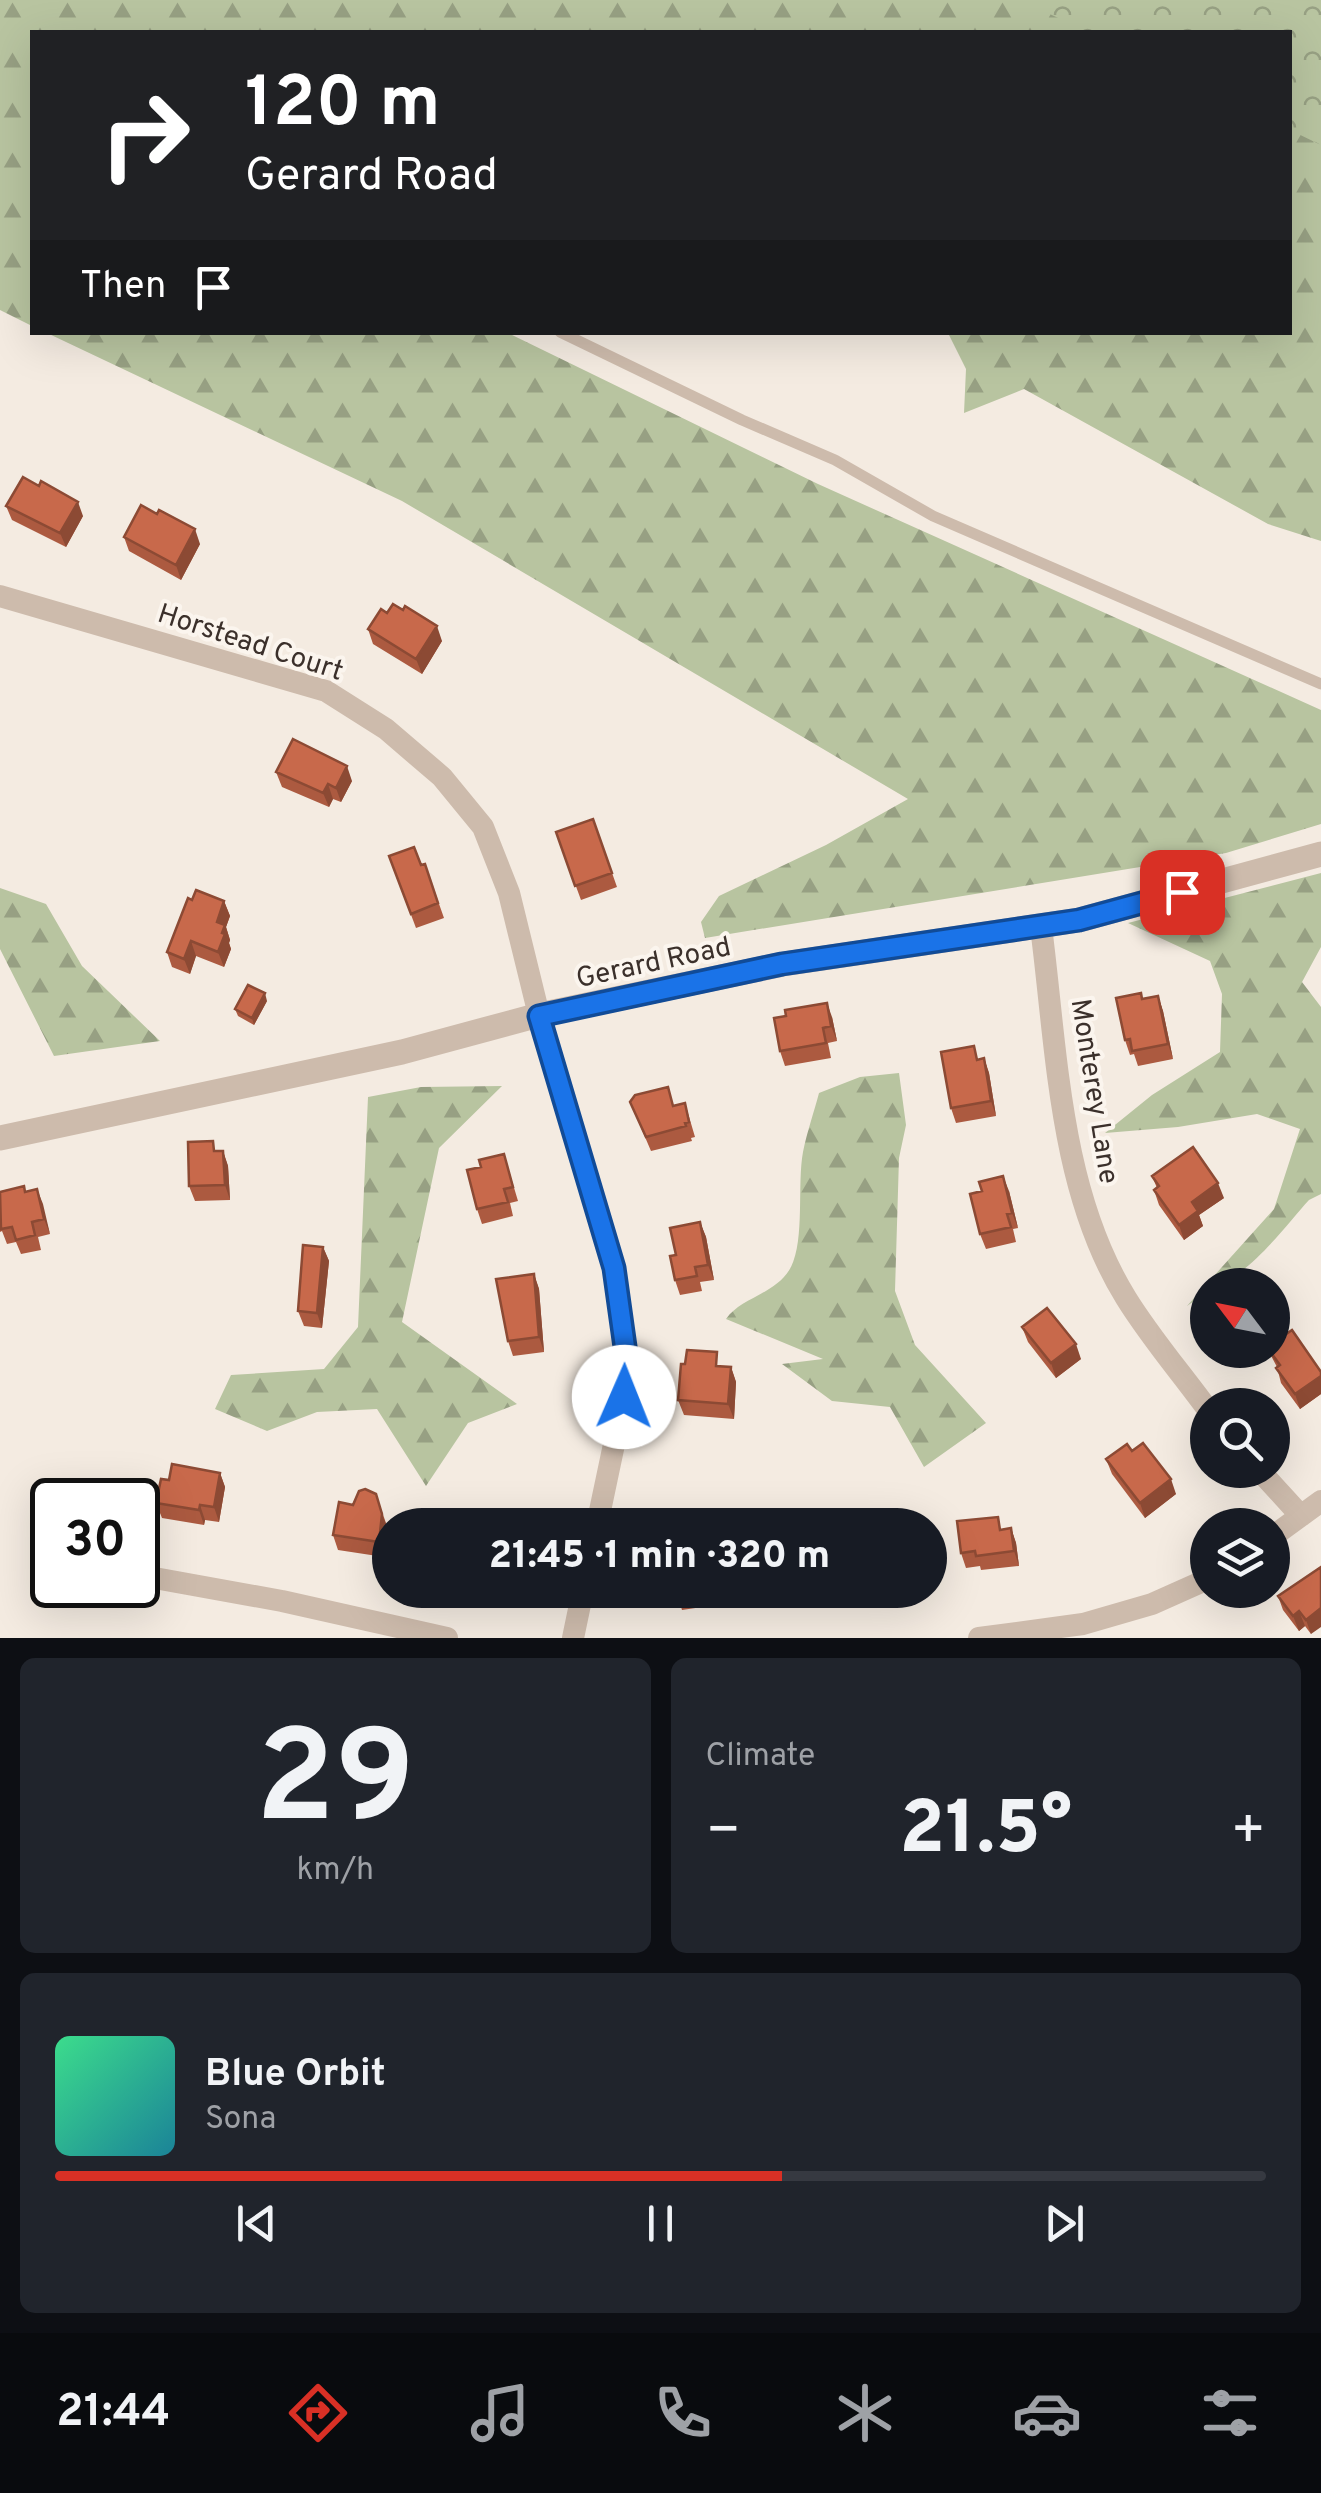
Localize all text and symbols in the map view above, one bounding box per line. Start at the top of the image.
text: 120 m [245,62,441,151]
icon: right [80,70,210,200]
text: Gerard Road [245,149,498,206]
icon: arrive [186,260,241,315]
text: Then [80,263,166,312]
street label: Horstead Court [153,597,347,691]
pin [1140,850,1225,935]
icon: arrive [1155,865,1210,920]
street label: Gerard Road [573,930,734,998]
street label: Monterey Lane [1061,996,1125,1187]
north arrow [1190,1268,1290,1368]
map controls [1190,1268,1290,1608]
position arrow [572,1345,676,1449]
button: search [1190,1388,1290,1488]
speed limit sign: 30 [30,1478,160,1608]
button: layers [1190,1508,1290,1608]
text: 21:45 · 1 min · 320 m [489,1533,830,1582]
text: 29 [256,1703,415,1868]
text: Climate [706,1737,815,1777]
text: 21.5° [899,1785,1072,1880]
text: − [706,1798,741,1868]
text: + [1231,1798,1266,1868]
text: km/h [296,1851,374,1891]
text: Blue Orbit [205,2051,386,2100]
text: Sona [205,2100,276,2140]
icon: previous [229,2196,284,2251]
icon: pause [633,2196,688,2251]
icon: next [1037,2196,1092,2251]
icon: directions [283,2378,353,2448]
icon: music [465,2378,535,2448]
icon: phone [648,2378,718,2448]
icon: climate [830,2378,900,2448]
icon: car [1012,2378,1082,2448]
icon: filters [1195,2378,1265,2448]
text: 21:44 [56,2385,170,2442]

